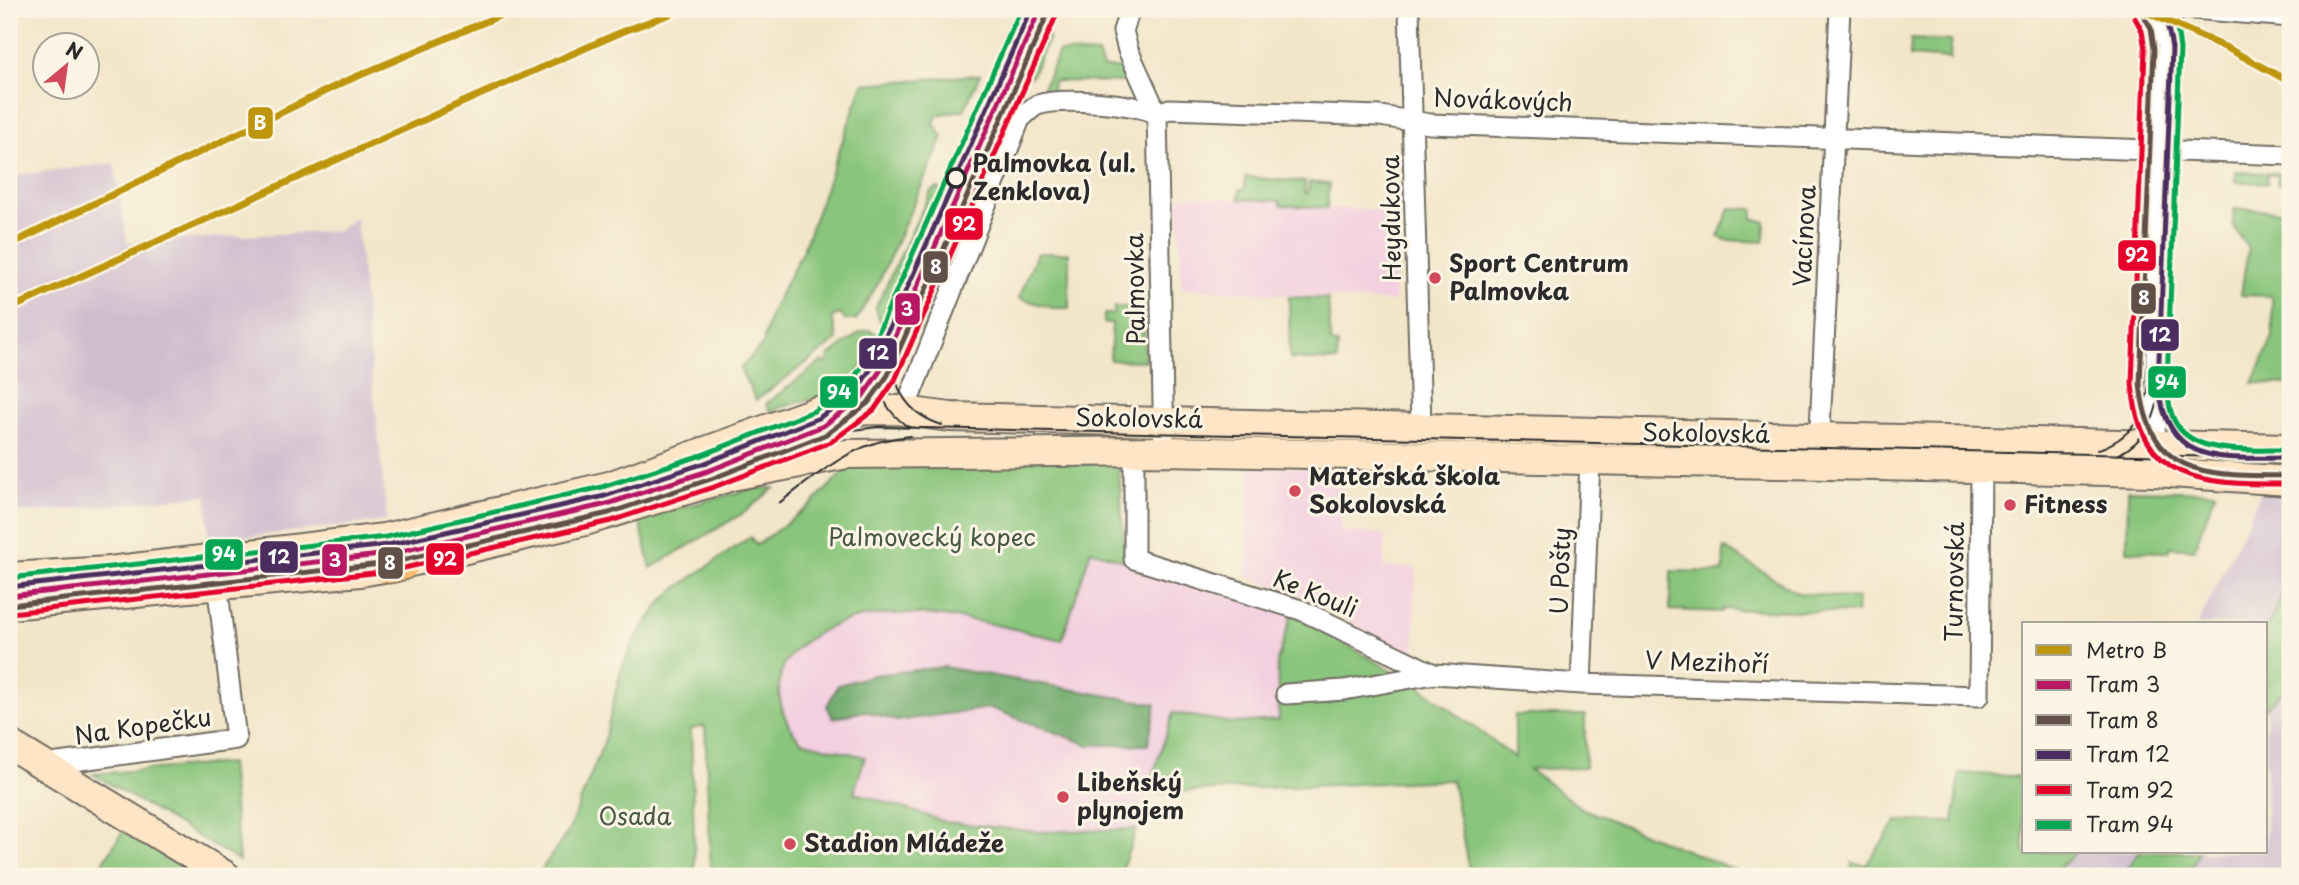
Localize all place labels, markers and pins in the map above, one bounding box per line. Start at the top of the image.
place label: Palmovka (ul. Zenklova) [972,144,1136,208]
marker: Palmovka (ul. Zenklova) [946,168,966,188]
place label: Sport Centrum Palmovka [1449,244,1629,308]
marker: Sport Centrum Palmovka [1427,270,1443,286]
place label: Mateřská škola Sokolovská [1309,457,1501,521]
marker: Mateřská škola Sokolovská [1287,483,1303,499]
place label: Fitness [2024,485,2108,521]
marker: Fitness [2002,497,2018,513]
place label: Libeňský plynojem [1077,763,1184,827]
marker: Libeňský plynojem [1055,789,1071,805]
place label: Stadion Mládeže [804,824,1004,860]
marker: Stadion Mládeže [782,836,798,852]

